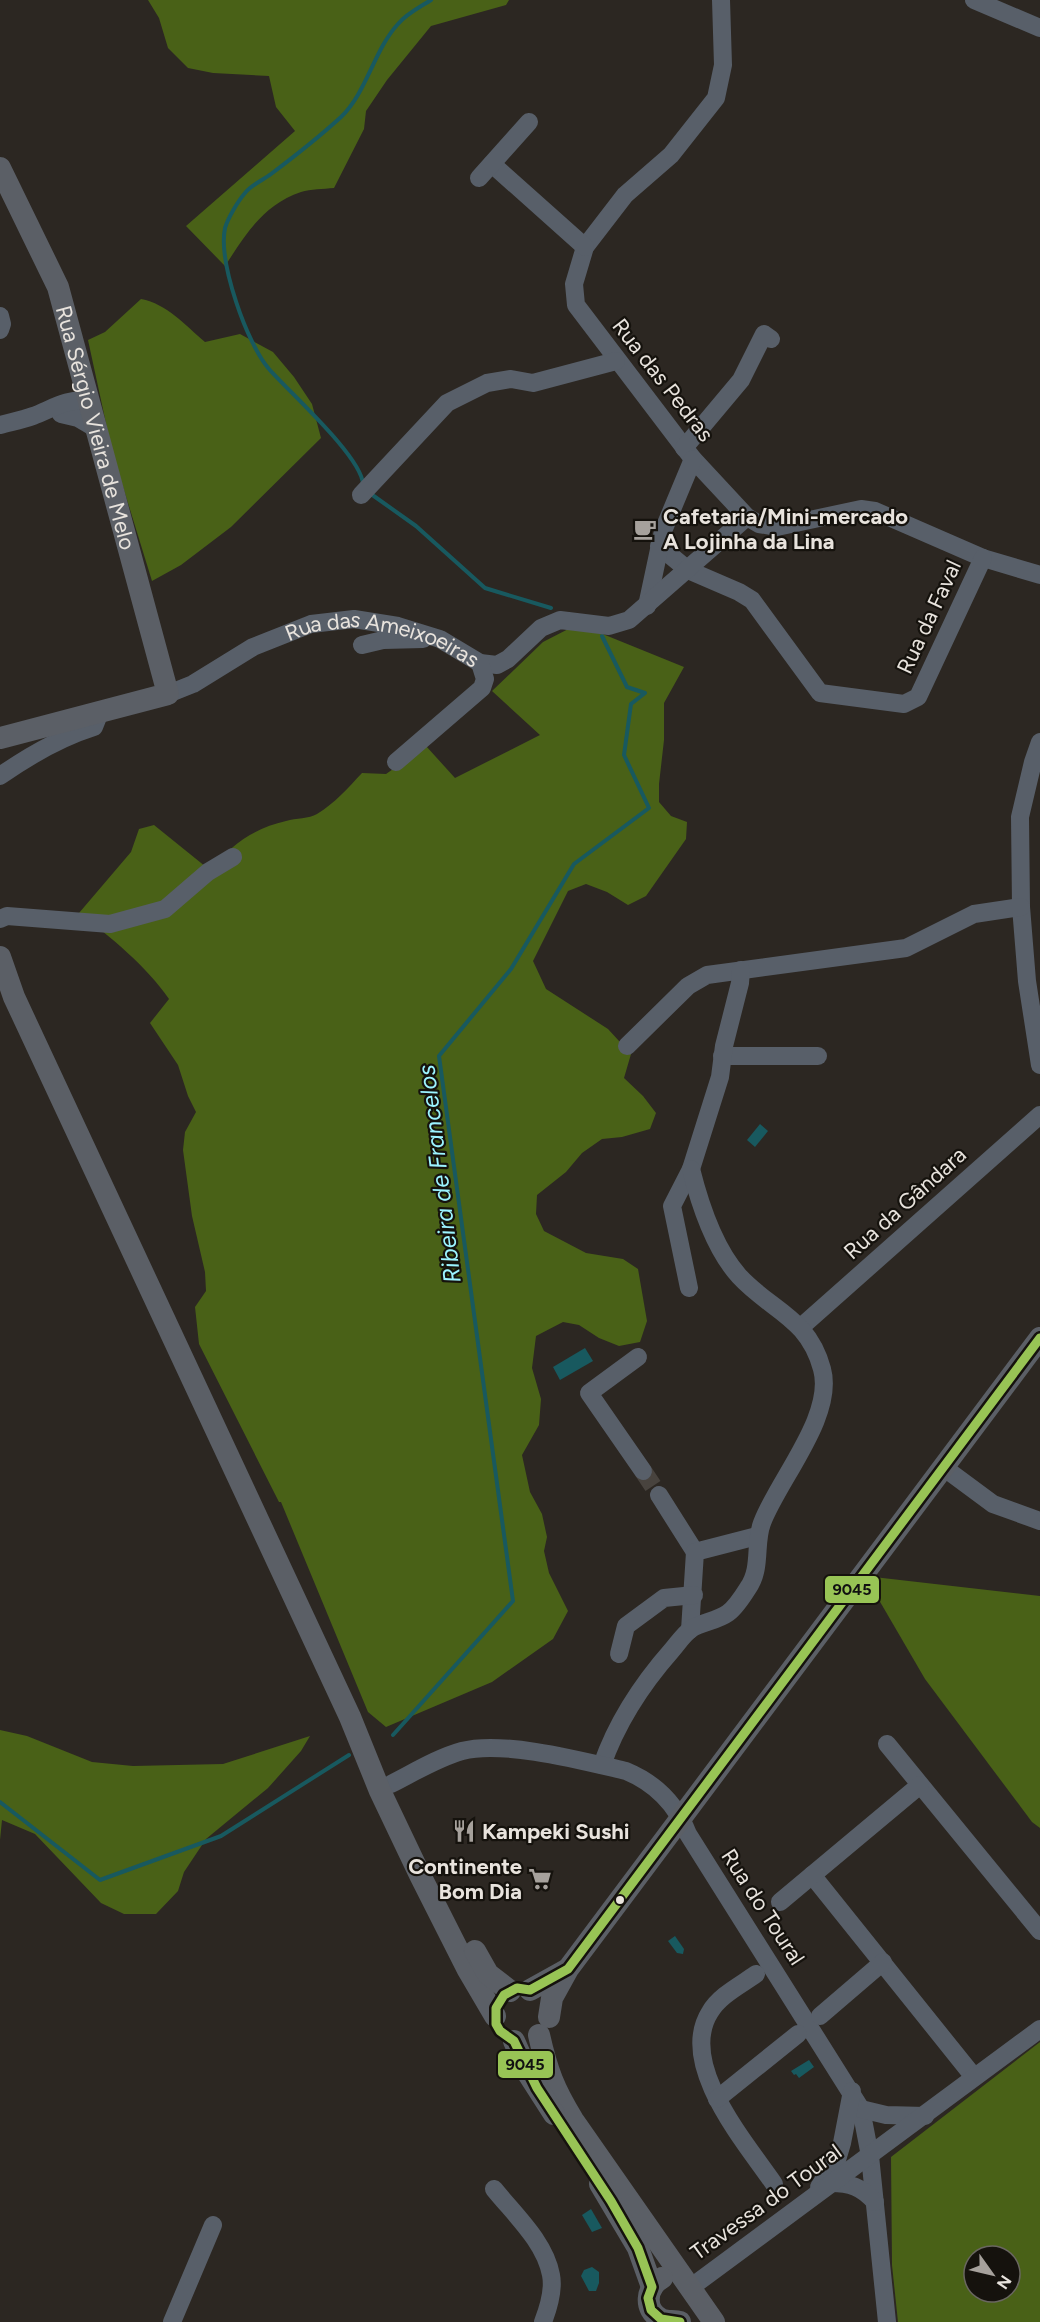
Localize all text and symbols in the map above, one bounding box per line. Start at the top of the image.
street label: Rua Sérgio Vieira de Melo [50,302,142,553]
street label: Rua das Pedras [607,313,719,447]
place label: Cafetaria/Mini-mercado A Lojinha da Lina [663,503,908,555]
cafe icon: Cafetaria/Mini-mercado A Lojinha da Lina [632,516,658,542]
street label: Rua da Faval [891,556,967,678]
street label: Rua das Ameixoeiras [281,605,484,673]
water label: Ribeira de Francelos [411,1063,467,1285]
street label: Rua da Gândara [838,1141,972,1265]
line badge: 9045 [824,1575,880,1604]
text: 9045 [832,1580,872,1599]
restaurant icon: Kampeki Sushi [451,1818,477,1844]
place label: Kampeki Sushi [482,1818,630,1845]
street label: Rua do Toural [715,1844,811,1970]
place label: Continente Bom Dia [408,1853,522,1905]
supermarket icon: Continente Bom Dia [527,1866,553,1892]
unlabelled marker [614,1894,626,1906]
line badge: 9045 [497,2050,554,2079]
text: 9045 [505,2055,545,2074]
street label: Travessa do Toural [685,2138,847,2266]
north arrow [962,2244,1022,2304]
text: N [993,2272,1015,2293]

